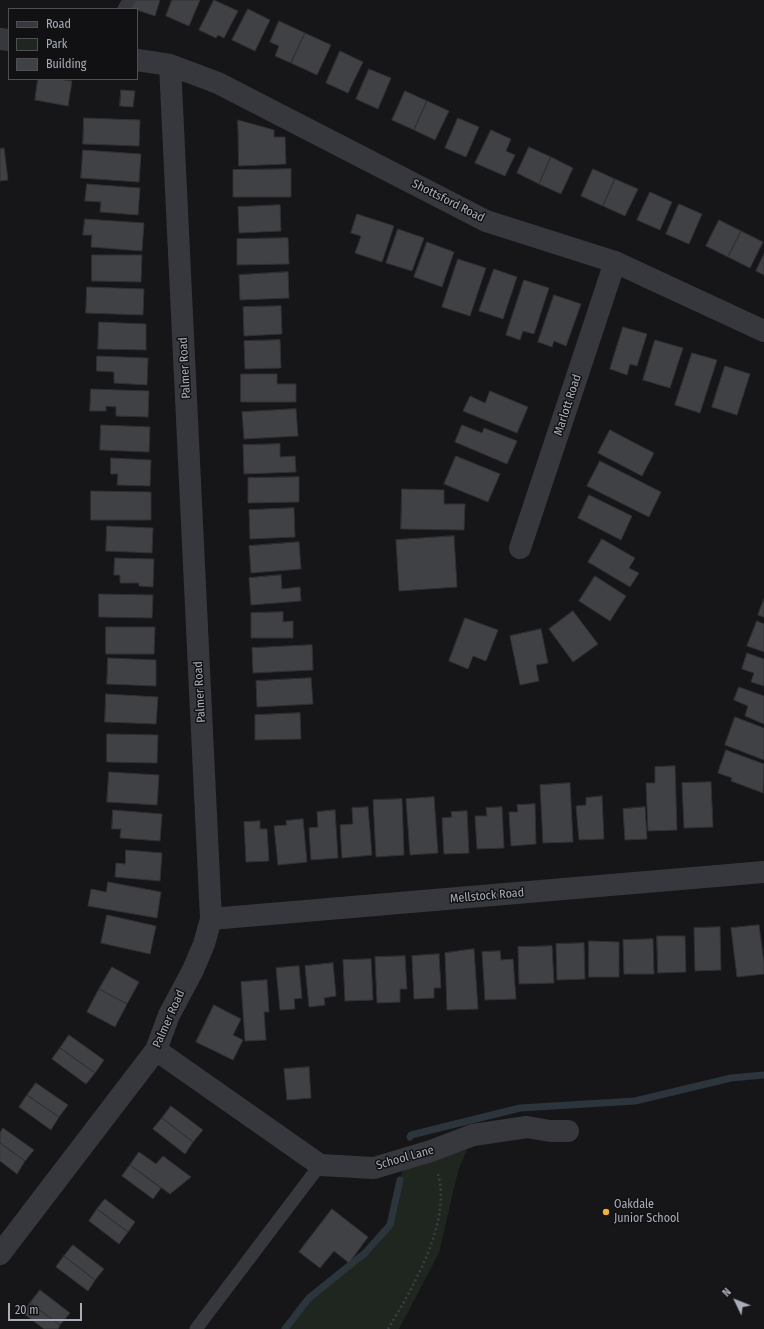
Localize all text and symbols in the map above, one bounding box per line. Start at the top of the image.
legend [8,8,138,80]
text: Road [46,17,71,31]
text: Park [46,37,67,51]
text: Building [46,57,86,71]
street label: Shottsford Road [409,177,487,225]
street label: Palmer Road [176,337,194,399]
street label: Marlott Road [551,373,585,437]
street label: Palmer Road [191,661,209,723]
street label: Mellstock Road [449,886,525,906]
street label: Palmer Road [150,988,188,1050]
street label: School Lane [374,1143,436,1173]
place label: Oakdale Junior School [614,1198,679,1226]
marker: Oakdale Junior School [601,1207,611,1217]
north arrow [716,1281,756,1321]
text: N [720,1286,734,1299]
scale bar [10,1295,84,1321]
text: 20 m [15,1303,39,1317]

